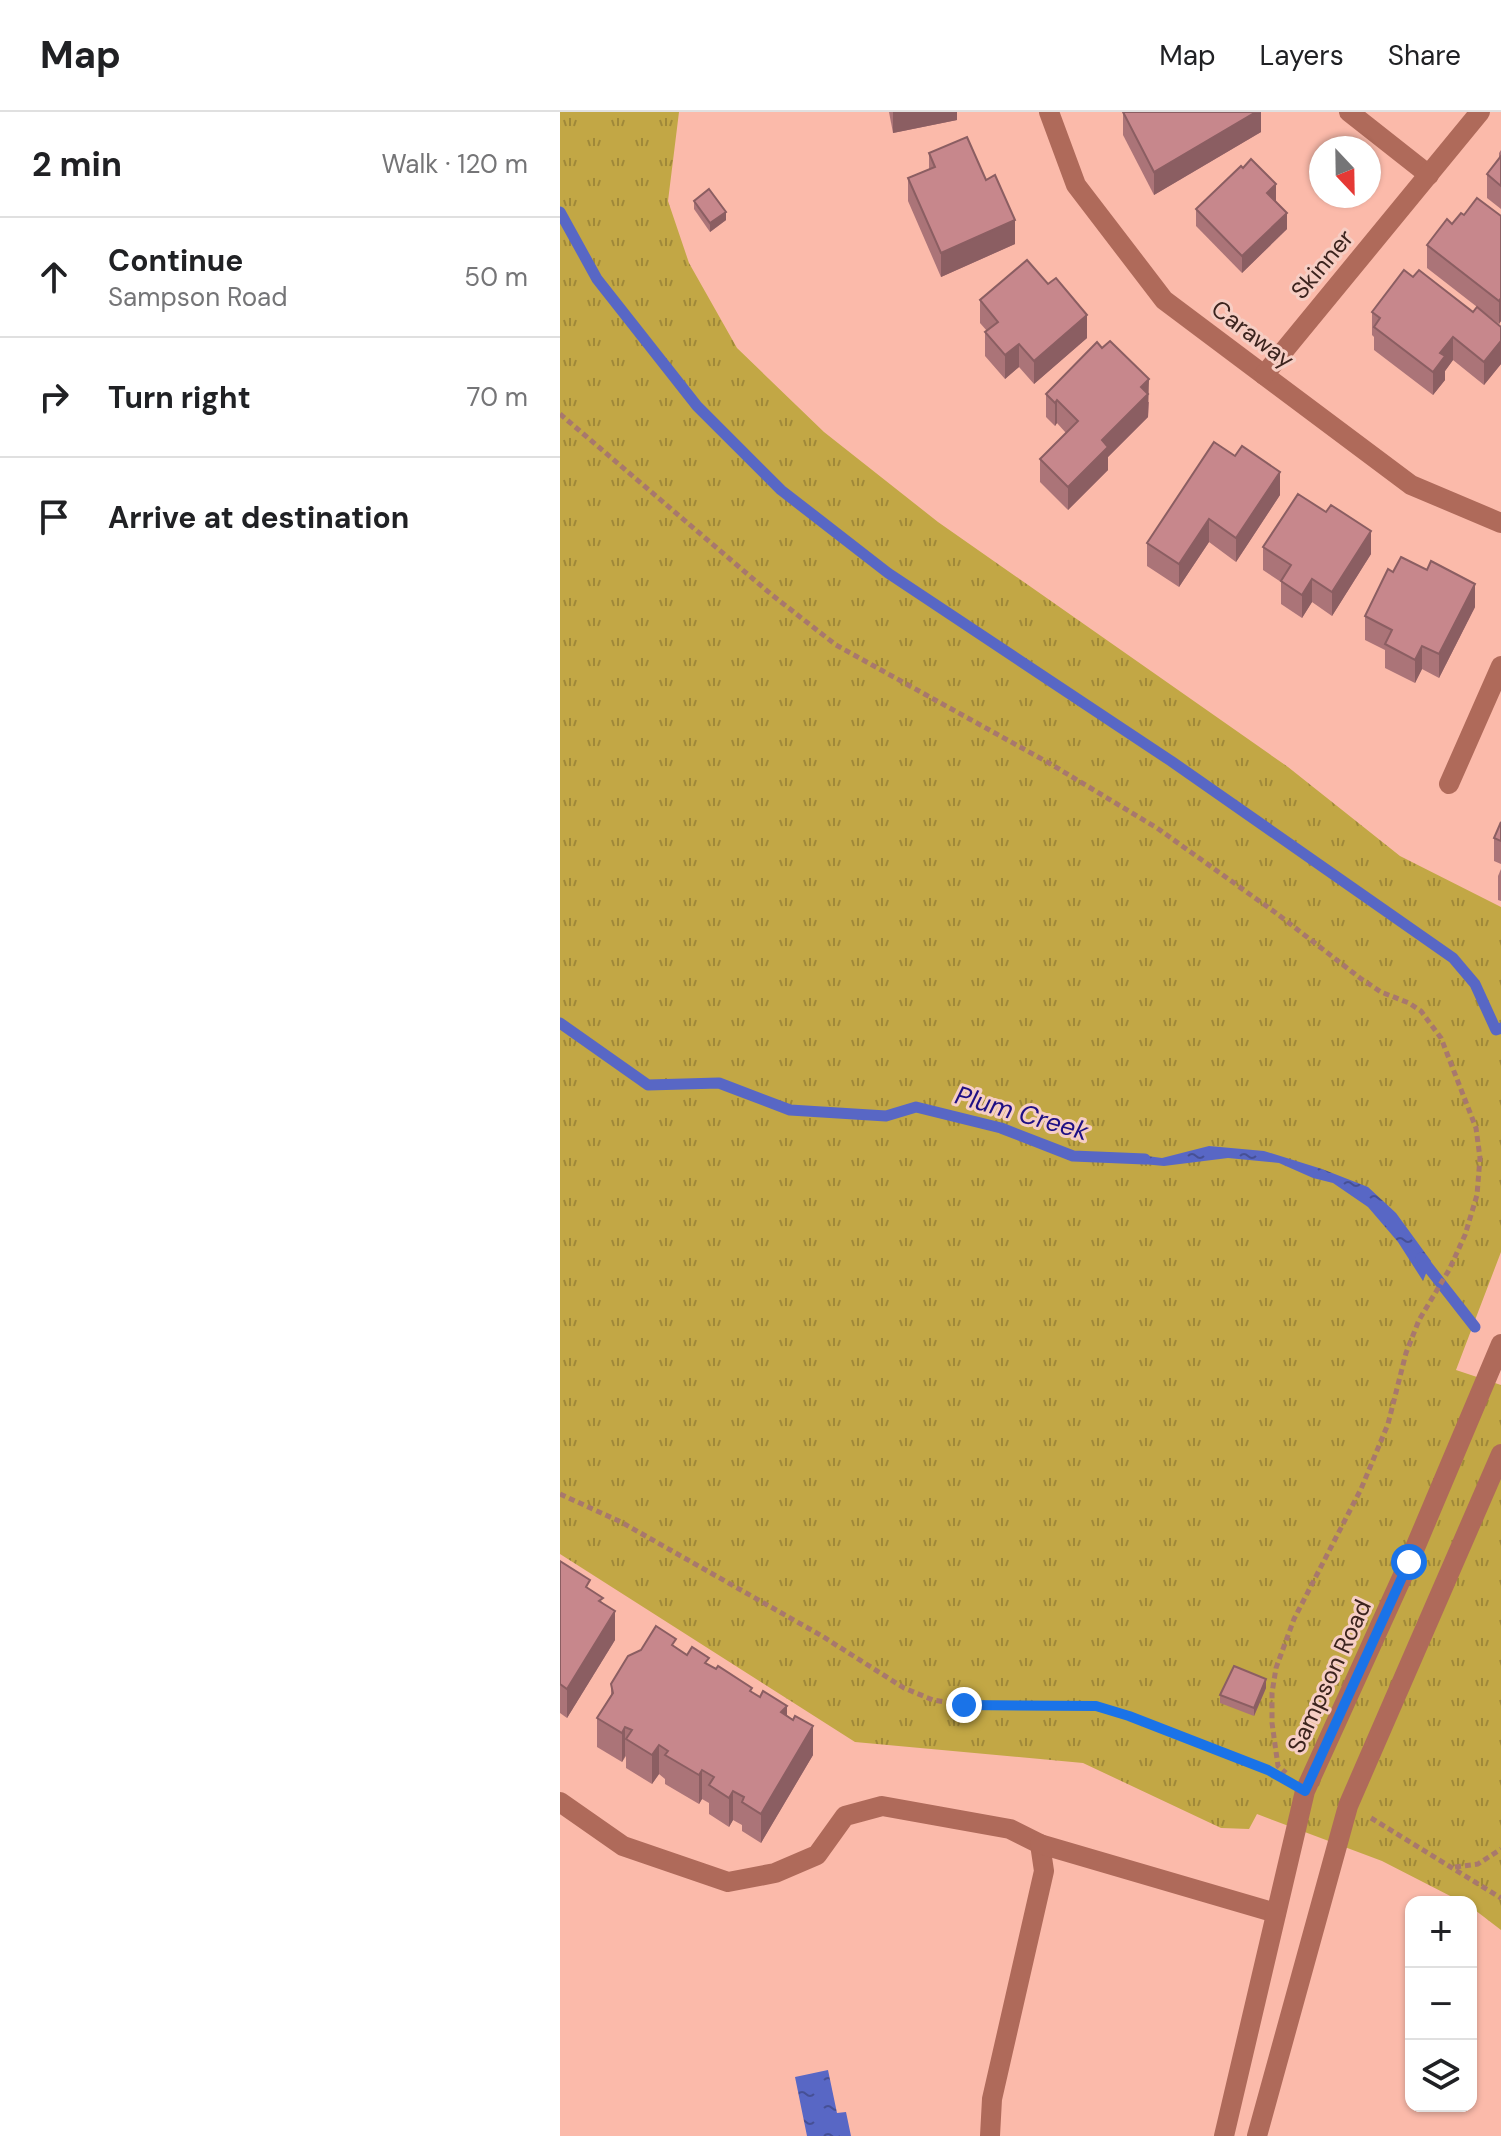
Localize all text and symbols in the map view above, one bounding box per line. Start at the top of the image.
text: Map [40,30,121,80]
text: Map [1159,37,1216,74]
text: Layers [1260,37,1344,74]
text: Share [1388,37,1461,74]
north arrow [1309,136,1381,208]
text: 2 min [32,142,122,187]
text: Walk · 120 m [381,147,528,181]
street label: Skinner [1284,223,1360,305]
text: Continue [108,241,243,280]
icon: ahead [32,255,76,299]
text: 50 m [464,260,528,294]
text: Sampson Road [108,280,288,314]
street label: Caraway [1205,293,1301,375]
icon: right [32,375,76,419]
text: Turn right [108,378,251,417]
text: 70 m [467,380,528,414]
icon: arrive [32,495,76,539]
text: Arrive at destination [108,498,409,537]
water label: Plum Creek [951,1078,1093,1148]
route start [1391,1544,1427,1580]
street label: Sampson Road [1280,1594,1378,1758]
route end [946,1687,982,1723]
map controls [1405,1896,1477,2112]
button: + [1405,1896,1477,1968]
button: − [1405,1968,1477,2040]
button: layers [1405,2040,1477,2112]

